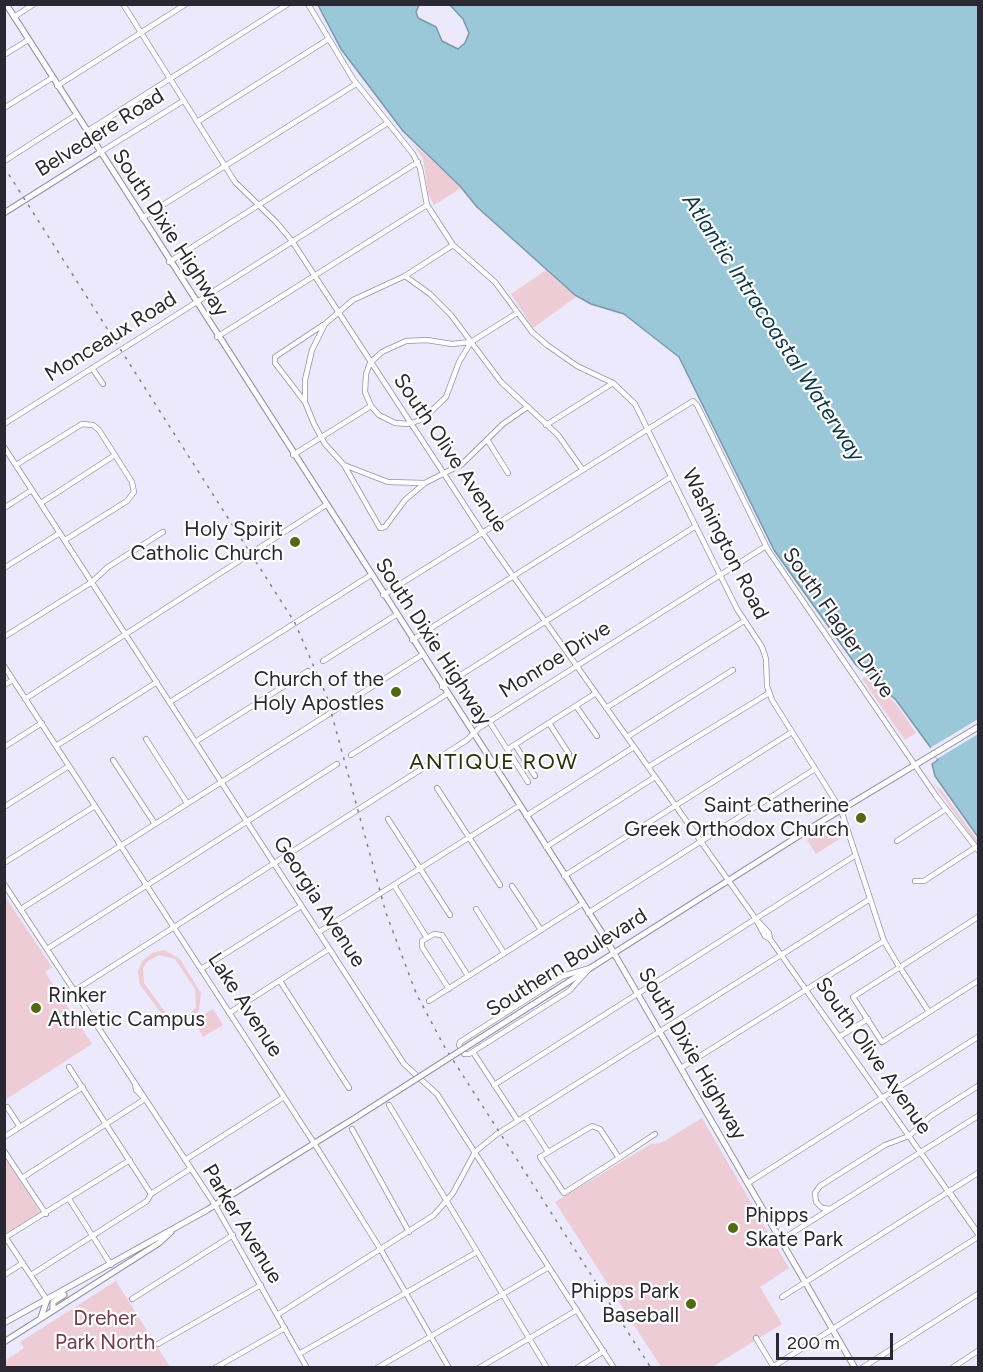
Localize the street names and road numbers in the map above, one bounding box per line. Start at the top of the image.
street label: Belvedere Road [31,83,169,183]
street label: South Dixie Highway [106,144,234,322]
street label: Monceaux Road [41,286,181,388]
street label: South Olive Avenue [388,369,512,537]
street label: Washington Road [676,464,774,624]
street label: South Flagler Drive [777,543,899,703]
street label: South Dixie Highway [369,553,497,731]
street label: Monroe Drive [495,616,615,704]
street label: Georgia Avenue [267,832,371,972]
street label: Southern Boulevard [482,903,652,1023]
street label: Lake Avenue [202,948,288,1062]
street label: South Dixie Highway [632,963,752,1145]
street label: South Olive Avenue [809,973,937,1139]
street label: Parker Avenue [197,1160,287,1288]

